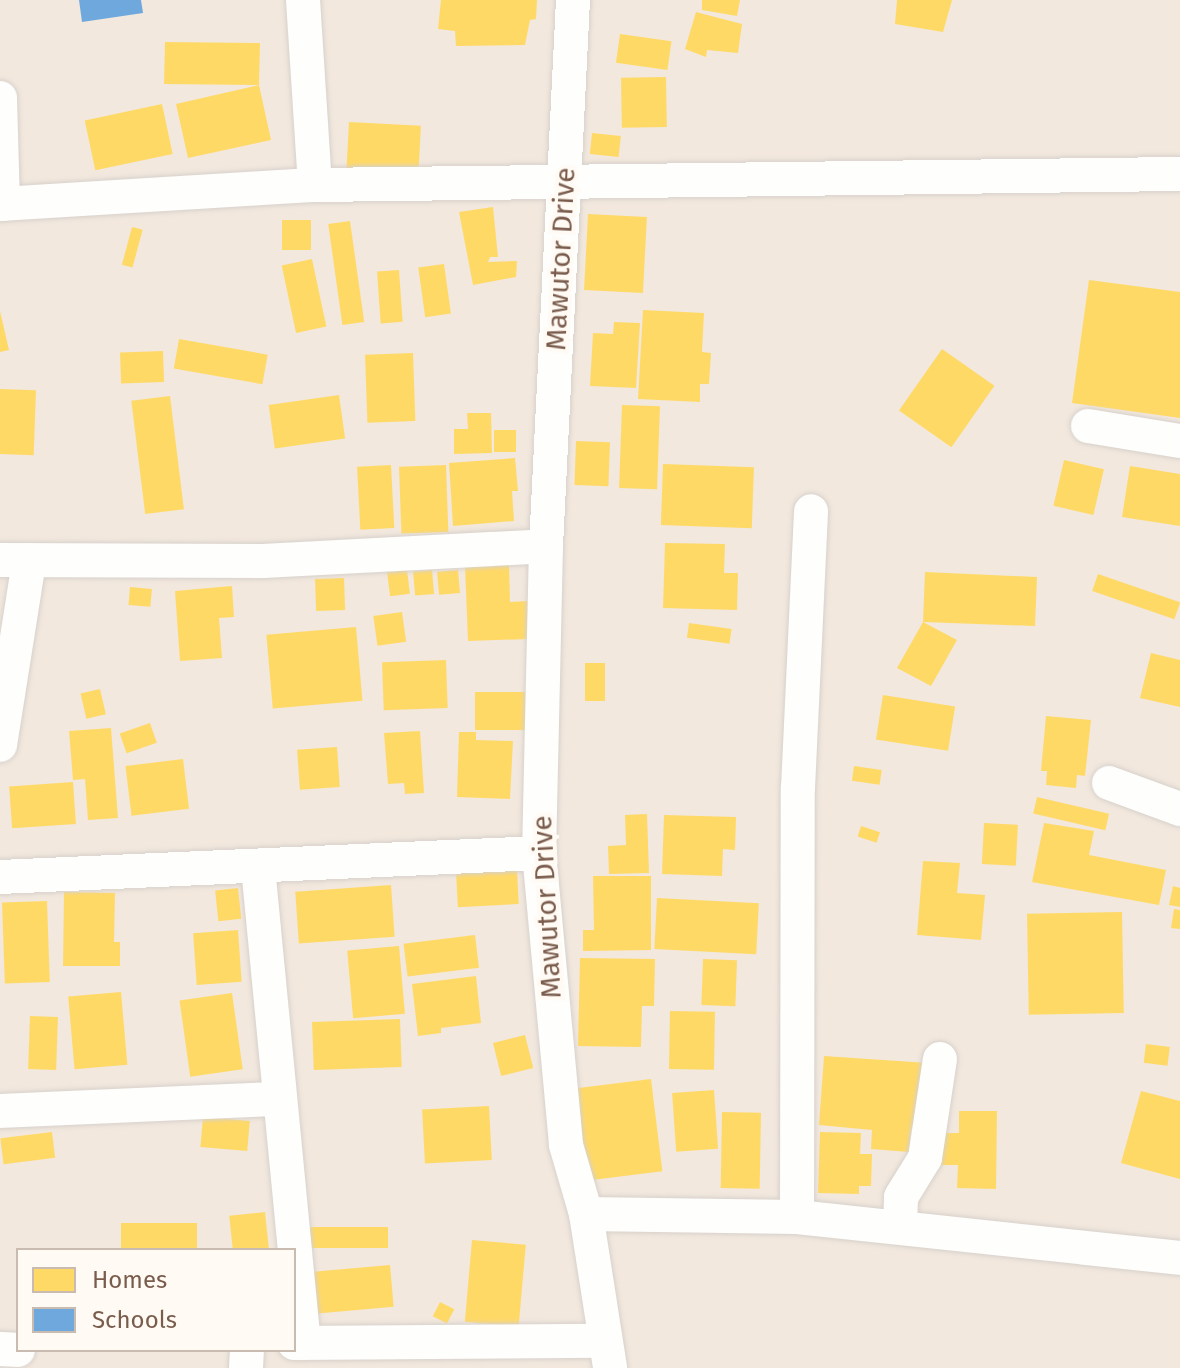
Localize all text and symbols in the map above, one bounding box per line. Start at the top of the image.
street label: Mawutor Drive [539,167,583,351]
street label: Mawutor Drive [525,815,569,999]
legend [16,1248,296,1352]
text: Homes [92,1266,167,1294]
text: Schools [92,1306,177,1334]

